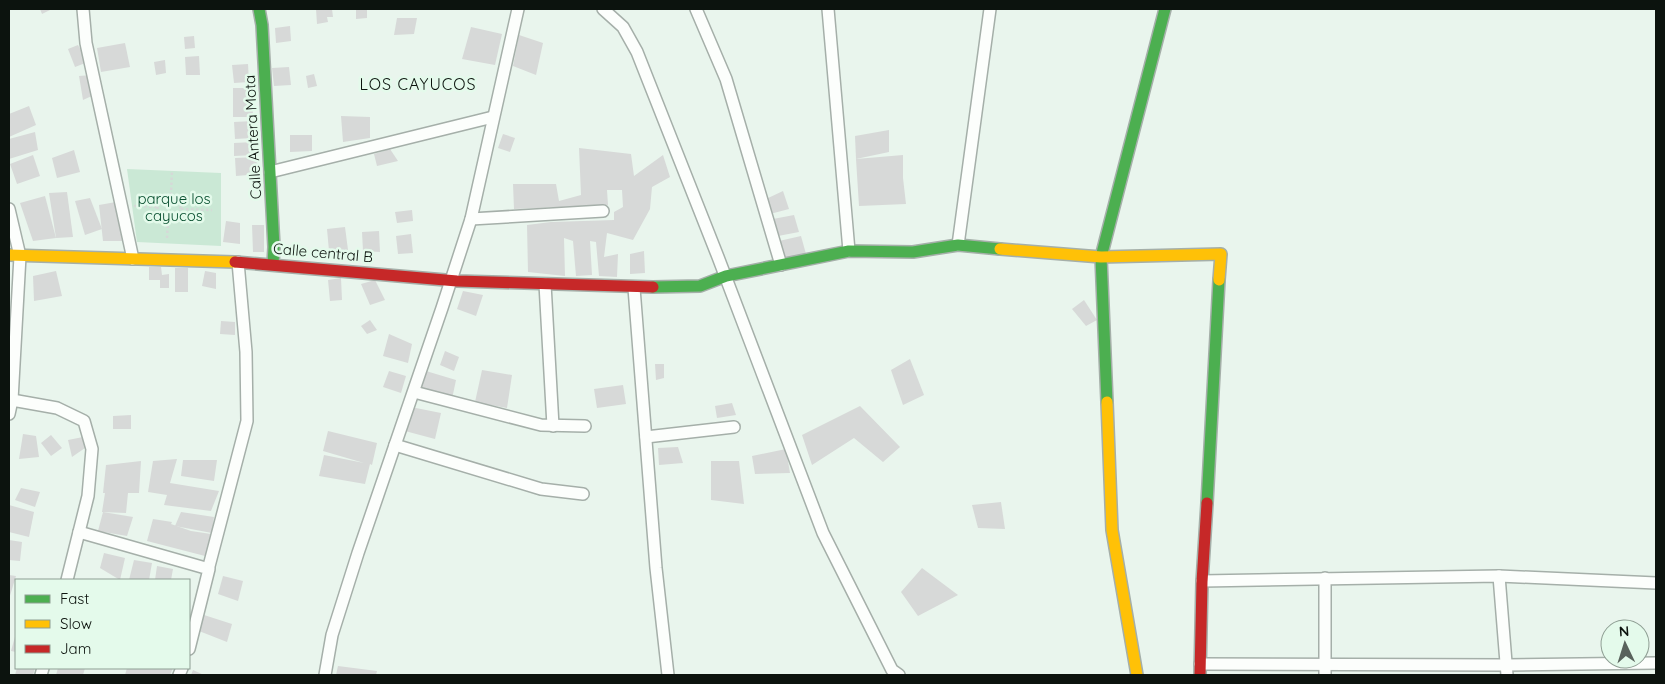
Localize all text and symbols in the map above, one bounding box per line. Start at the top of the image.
street label: Calle Antera Mota [240,74,265,200]
district label: LOS CAYUCOS [360,74,476,94]
park label: parque los cayucos [137,189,211,225]
street label: Calle central B [272,239,374,266]
legend [15,579,190,669]
text: Fast [60,589,89,608]
text: Slow [60,614,92,633]
north arrow [1600,619,1650,669]
text: N [1618,622,1630,640]
text: Jam [60,639,91,658]

